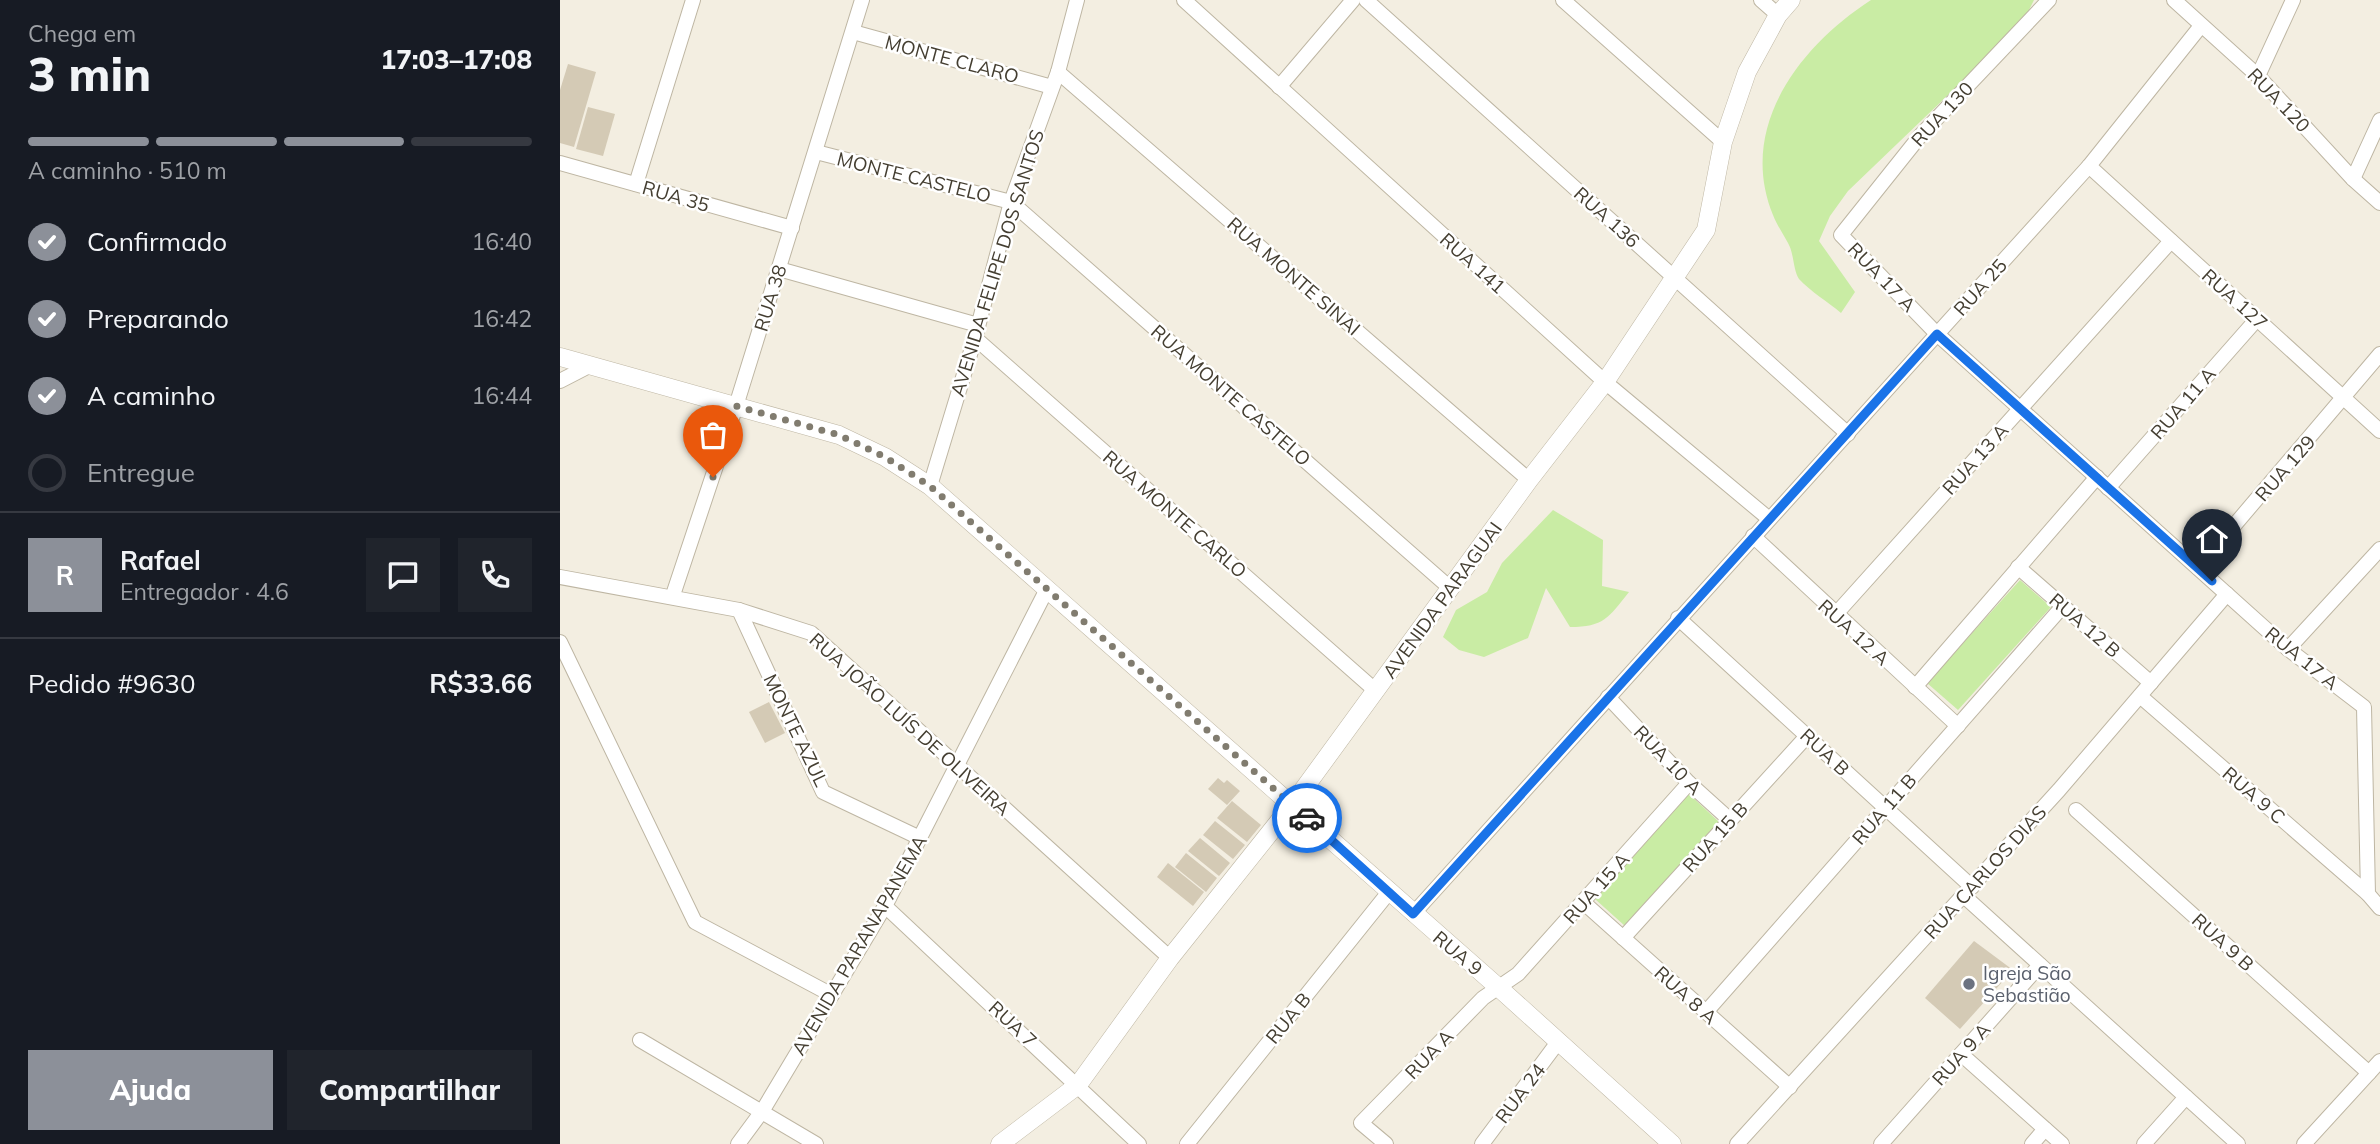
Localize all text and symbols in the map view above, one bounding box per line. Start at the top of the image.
text: Chega em [28,19,136,48]
street label: MONTE CLARO [883,30,1021,88]
text: 17:03–17:08 [381,43,532,76]
text: 3 min [28,45,151,103]
street label: RUA 120 [2243,63,2315,137]
street label: RUA 130 [1906,77,1978,151]
street label: AVENIDA FELIPE DOS SANTOS [945,127,1049,399]
street label: MONTE CASTELO [835,146,993,208]
text: A caminho · 510 m [28,156,227,185]
street label: RUA 35 [640,175,712,217]
street label: RUA 136 [1569,181,1645,253]
street label: RUA MONTE SINAI [1223,212,1365,340]
icon: check [28,223,66,261]
text: Confirmado [87,225,227,258]
text: 16:40 [472,227,532,256]
street label: RUA 141 [1435,227,1511,299]
street label: RUA 17 A [1843,237,1921,317]
street label: RUA 25 [1948,253,2012,321]
street label: RUA 38 [748,262,792,334]
street label: RUA 127 [2197,263,2273,335]
icon: check [28,300,66,338]
text: Preparando [87,302,229,335]
text: 16:42 [472,304,532,333]
street label: RUA MONTE CASTELO [1146,319,1316,471]
street label: RUA 11 A [2145,362,2221,444]
icon: check [28,377,66,415]
text: A caminho [87,379,216,412]
text: 16:44 [472,381,532,410]
pin [683,405,743,477]
icon: bag [694,416,732,454]
street label: RUA 13 A [1937,418,2013,500]
street label: RUA 129 [2250,430,2320,506]
street label: RUA MONTE CARLO [1098,445,1252,583]
text: Entregue [87,456,195,489]
pin [2182,509,2242,581]
street label: AVENIDA PARAGUAI [1377,517,1507,683]
icon: home [2193,520,2231,558]
button: chat [366,538,440,612]
button: phone [458,538,532,612]
text: Rafael [120,544,201,577]
text: R [56,559,74,592]
text: Entregador · 4.6 [120,577,289,606]
street label: RUA 12 B [2044,588,2126,662]
street label: RUA 12 A [1813,594,1895,670]
street label: RUA 17 A [2260,621,2344,695]
street label: RUA JOÃO LUÍS DE OLIVEIRA [805,627,1015,821]
text: Pedido #9630 [28,667,196,700]
text: R$33.66 [429,667,532,700]
street label: MONTE AZUL [758,670,834,791]
street label: RUA 10 A [1629,720,1707,800]
street label: RUA B [1795,723,1855,781]
street label: RUA 9 C [2218,761,2290,829]
street label: RUA 11 B [1847,768,1921,850]
courier [1272,783,1342,853]
street label: RUA 15 B [1677,797,1753,877]
icon: car [1288,799,1326,837]
street label: RUA CARLOS DIAS [1919,800,2051,944]
street label: AVENIDA PARANAPANEMA [786,831,932,1059]
street label: RUA 15 A [1558,847,1634,929]
street label: RUA 9 B [2187,908,2259,976]
street label: RUA 9 [1428,925,1488,981]
street label: RUA 8 A [1650,961,1722,1029]
place label: Igreja São Sebastião [1983,961,2071,1007]
marker: Igreja São Sebastião [1961,976,1977,992]
street label: RUA B [1260,988,1316,1048]
street label: RUA 7 [984,996,1042,1052]
street label: RUA 9 A [1927,1018,1995,1090]
street label: RUA A [1400,1024,1458,1084]
button: Ajuda [28,1050,273,1130]
button: Compartilhar [287,1050,532,1130]
street label: RUA 24 [1490,1058,1550,1128]

